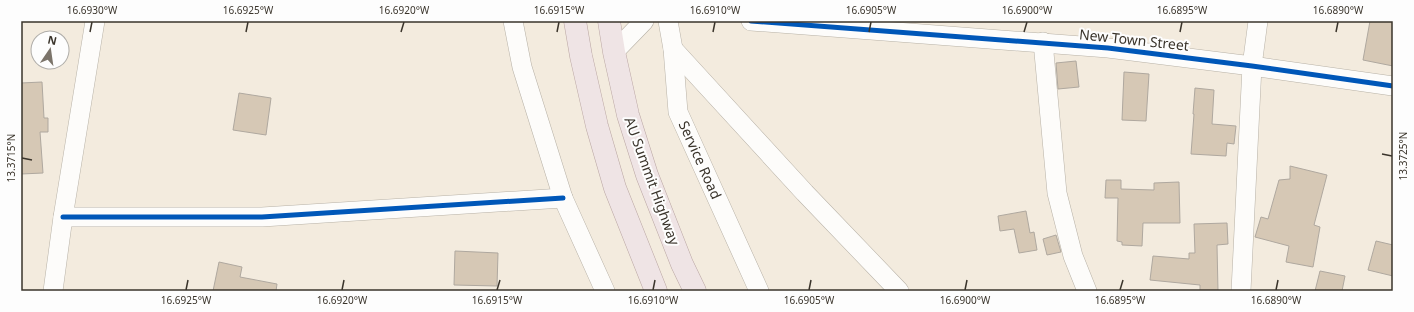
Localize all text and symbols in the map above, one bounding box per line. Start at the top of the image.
text: 16.6930°W [67,3,118,17]
text: 16.6925°W [223,3,274,17]
text: 16.6920°W [379,3,430,17]
text: 16.6915°W [534,3,585,17]
text: 16.6910°W [690,3,741,17]
text: 16.6905°W [846,3,897,17]
text: 16.6900°W [1002,3,1053,17]
text: 16.6895°W [1157,3,1208,17]
text: 16.6890°W [1313,3,1364,17]
street label: New Town Street [1078,24,1190,55]
north arrow [30,30,70,70]
text: N [46,31,58,48]
street label: AU Summit Highway [620,114,685,248]
street label: Service Road [675,118,726,202]
text: 13.3725°N [1396,132,1410,180]
text: 13.3715°N [4,134,18,182]
text: 16.6925°W [161,293,212,307]
text: 16.6920°W [317,293,368,307]
text: 16.6915°W [472,293,523,307]
text: 16.6910°W [628,293,679,307]
text: 16.6905°W [784,293,835,307]
text: 16.6900°W [940,293,991,307]
text: 16.6895°W [1095,293,1146,307]
text: 16.6890°W [1251,293,1302,307]

